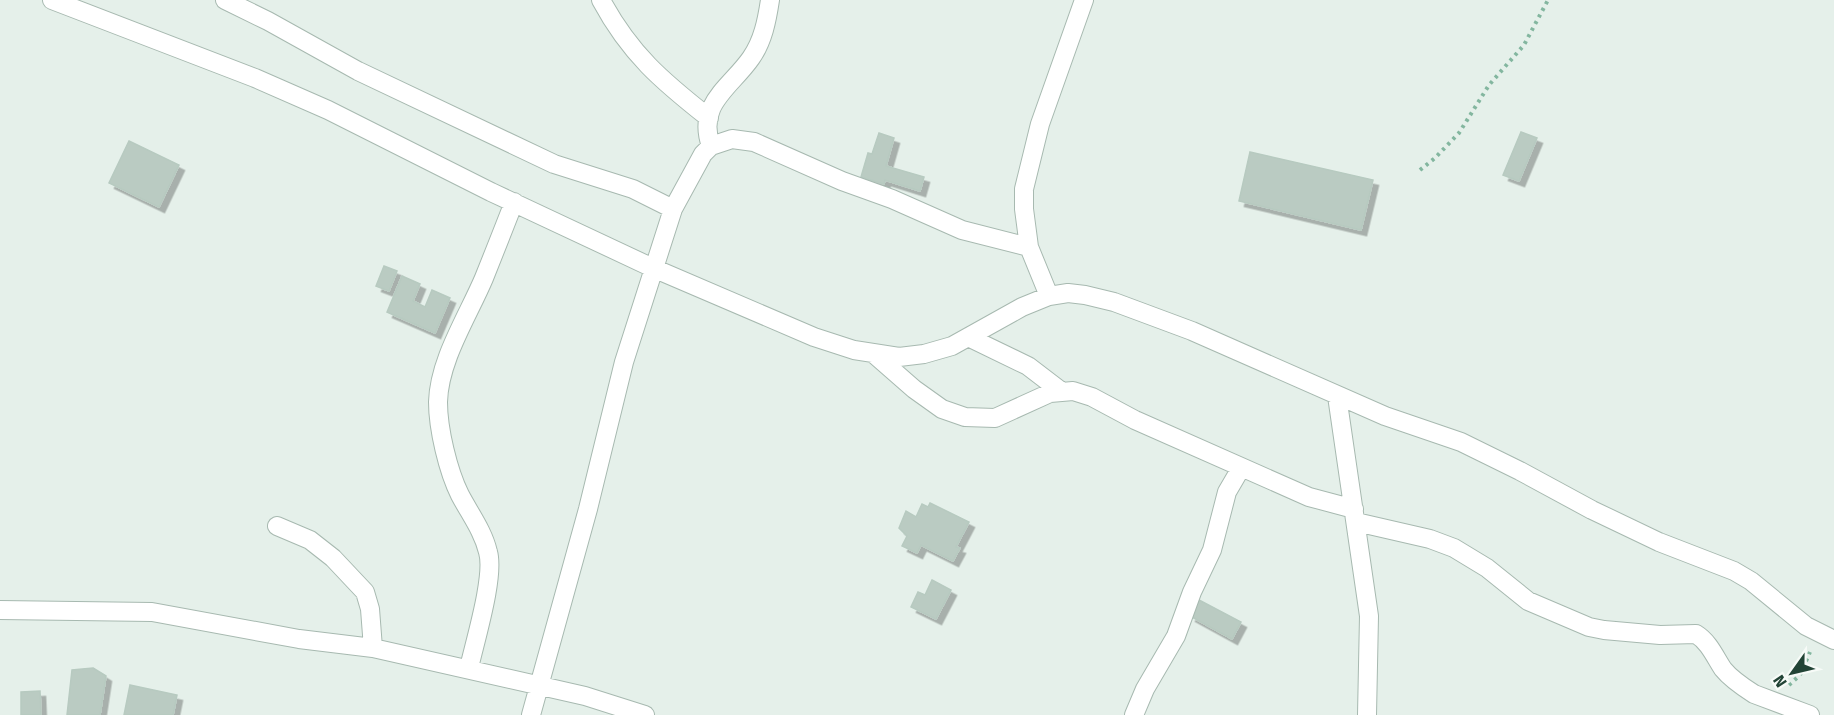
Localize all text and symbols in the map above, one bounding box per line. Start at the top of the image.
north arrow [1762,643,1822,703]
text: N [1769,671,1791,691]

